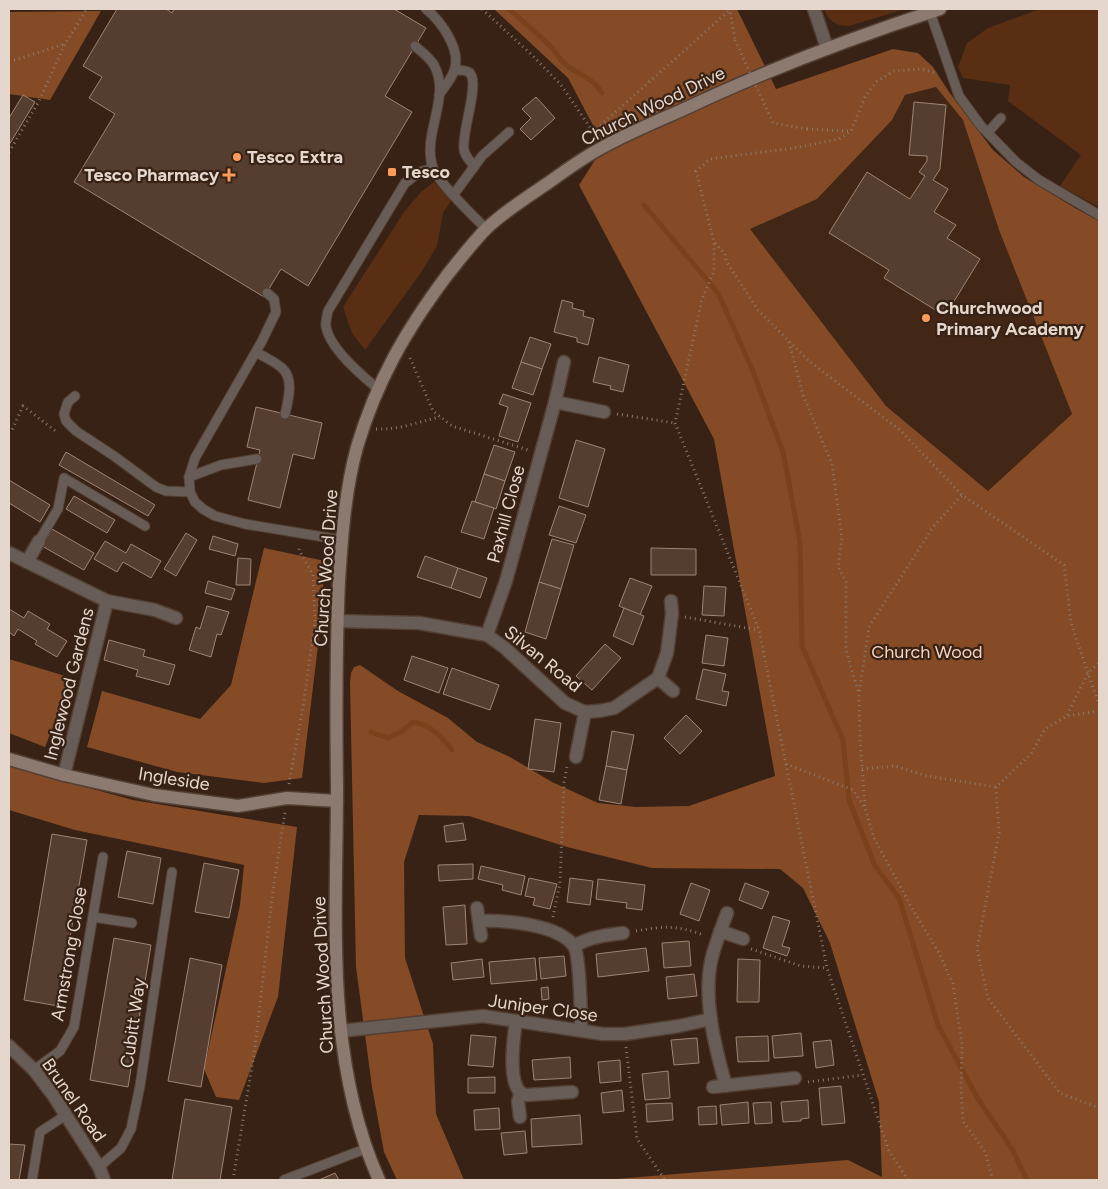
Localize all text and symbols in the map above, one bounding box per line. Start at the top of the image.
street label: Church Wood Drive [577,62,729,150]
place label: Tesco Extra [247,146,343,168]
marker: Tesco Extra [231,151,243,163]
place label: Tesco [402,161,450,183]
place label: Tesco Pharmacy [84,164,220,186]
marker: Tesco [386,166,398,178]
marker: Tesco Pharmacy [223,169,235,181]
place label: Churchwood Primary Academy [936,297,1084,340]
marker: Churchwood Primary Academy [920,312,932,324]
street label: Paxhill Close [482,463,530,565]
street label: Church Wood Drive [310,489,342,647]
street label: Inglewood Gardens [39,605,99,763]
street label: Silvan Road [500,621,586,697]
park label: Church Wood [871,641,983,663]
street label: Ingleside [137,762,212,796]
street label: Armstrong Close [46,885,92,1023]
street label: Church Wood Drive [308,896,338,1054]
street label: Cubitt Way [116,976,150,1070]
street label: Juniper Close [487,989,599,1027]
street label: Brunel Road [37,1054,111,1146]

